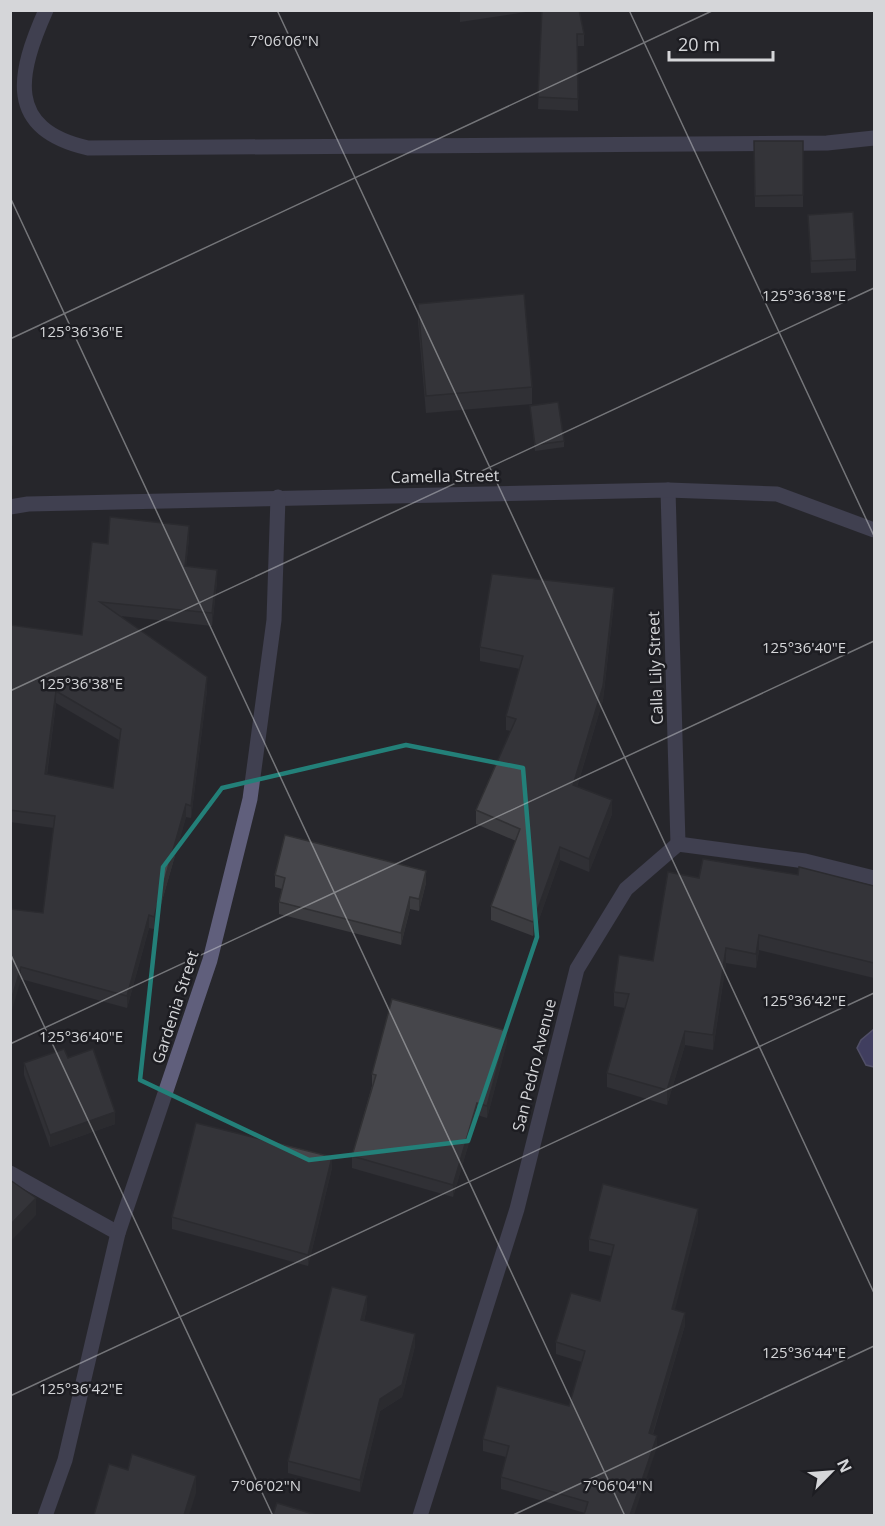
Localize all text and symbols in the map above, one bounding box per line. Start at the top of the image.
scale bar [669,24,772,62]
text: 7°06'06"N [249,30,319,50]
text: 20 m [678,32,720,56]
text: 125°36'38"E [762,285,846,305]
text: 125°36'36"E [39,321,123,341]
street label: Camella Street [391,464,500,488]
street label: Calla Lily Street [642,611,668,725]
text: 125°36'40"E [762,637,846,657]
text: 125°36'38"E [39,673,123,693]
street label: Gardenia Street [146,947,204,1066]
text: 125°36'42"E [762,990,846,1010]
street label: San Pedro Avenue [507,996,561,1134]
text: 125°36'40"E [39,1026,123,1046]
text: 125°36'44"E [762,1342,846,1362]
text: 125°36'42"E [39,1378,123,1398]
north arrow [801,1442,861,1502]
text: N [832,1455,857,1476]
text: 7°06'02"N [231,1475,301,1495]
text: 7°06'04"N [583,1475,653,1495]

